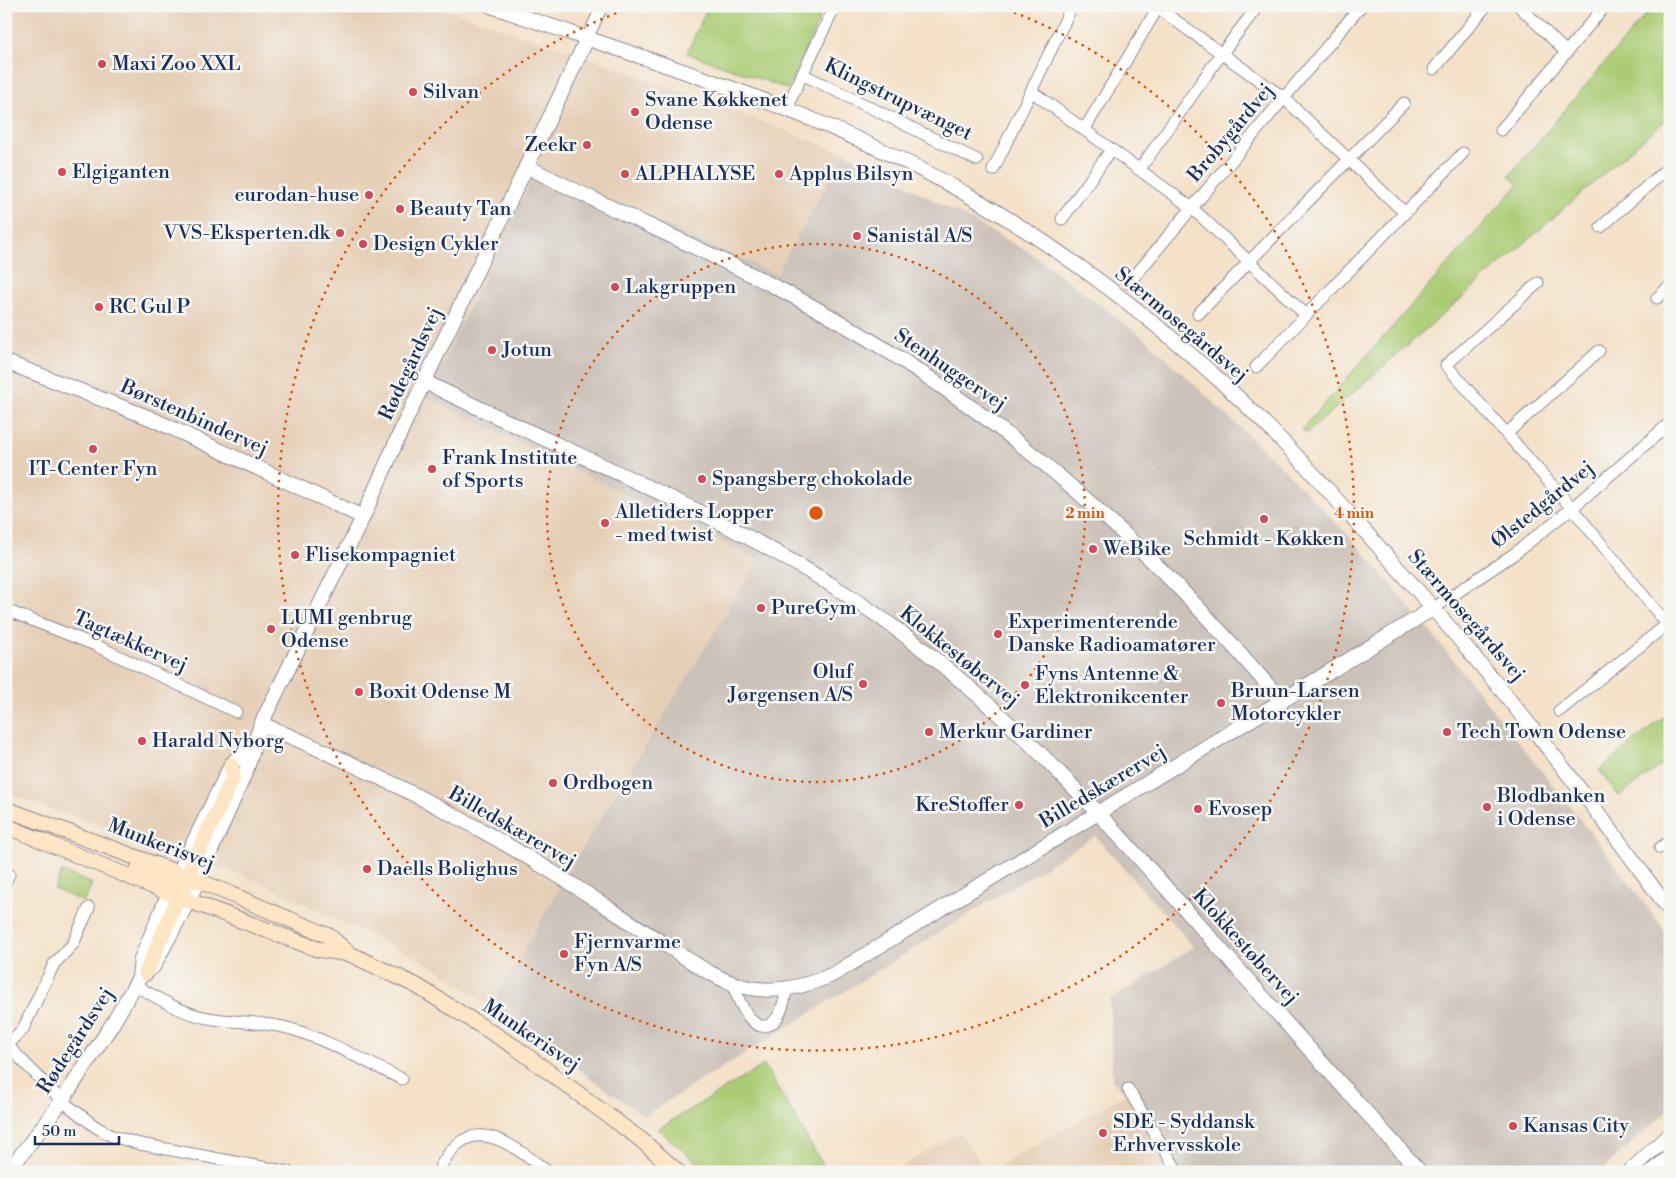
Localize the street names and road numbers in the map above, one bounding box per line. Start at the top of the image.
street label: Klingstrupvænget [820,53,976,147]
street label: Brobygårdvej [1182,79,1280,188]
street label: Stærmosegårdsvej [1109,262,1253,388]
street label: Rødegårdsvej [374,303,448,425]
street label: Stenhuggervej [889,323,1011,417]
street label: Børstenbindervej [115,374,272,462]
street label: Ølstedgårdvej [1486,456,1600,554]
street label: Stærmosegårdsvej [1402,545,1530,687]
street label: Klokkestøbervej [894,601,1024,713]
street label: Tagtækkervej [69,606,191,678]
street label: Billedskærervej [1034,739,1171,835]
street label: Billedskærervej [443,781,580,875]
street label: Munkerisvej [104,813,218,877]
street label: Klokkestøbervej [1186,884,1304,1010]
street label: Rødegårdsvej [32,983,120,1099]
street label: Munkerisvej [477,994,585,1078]

